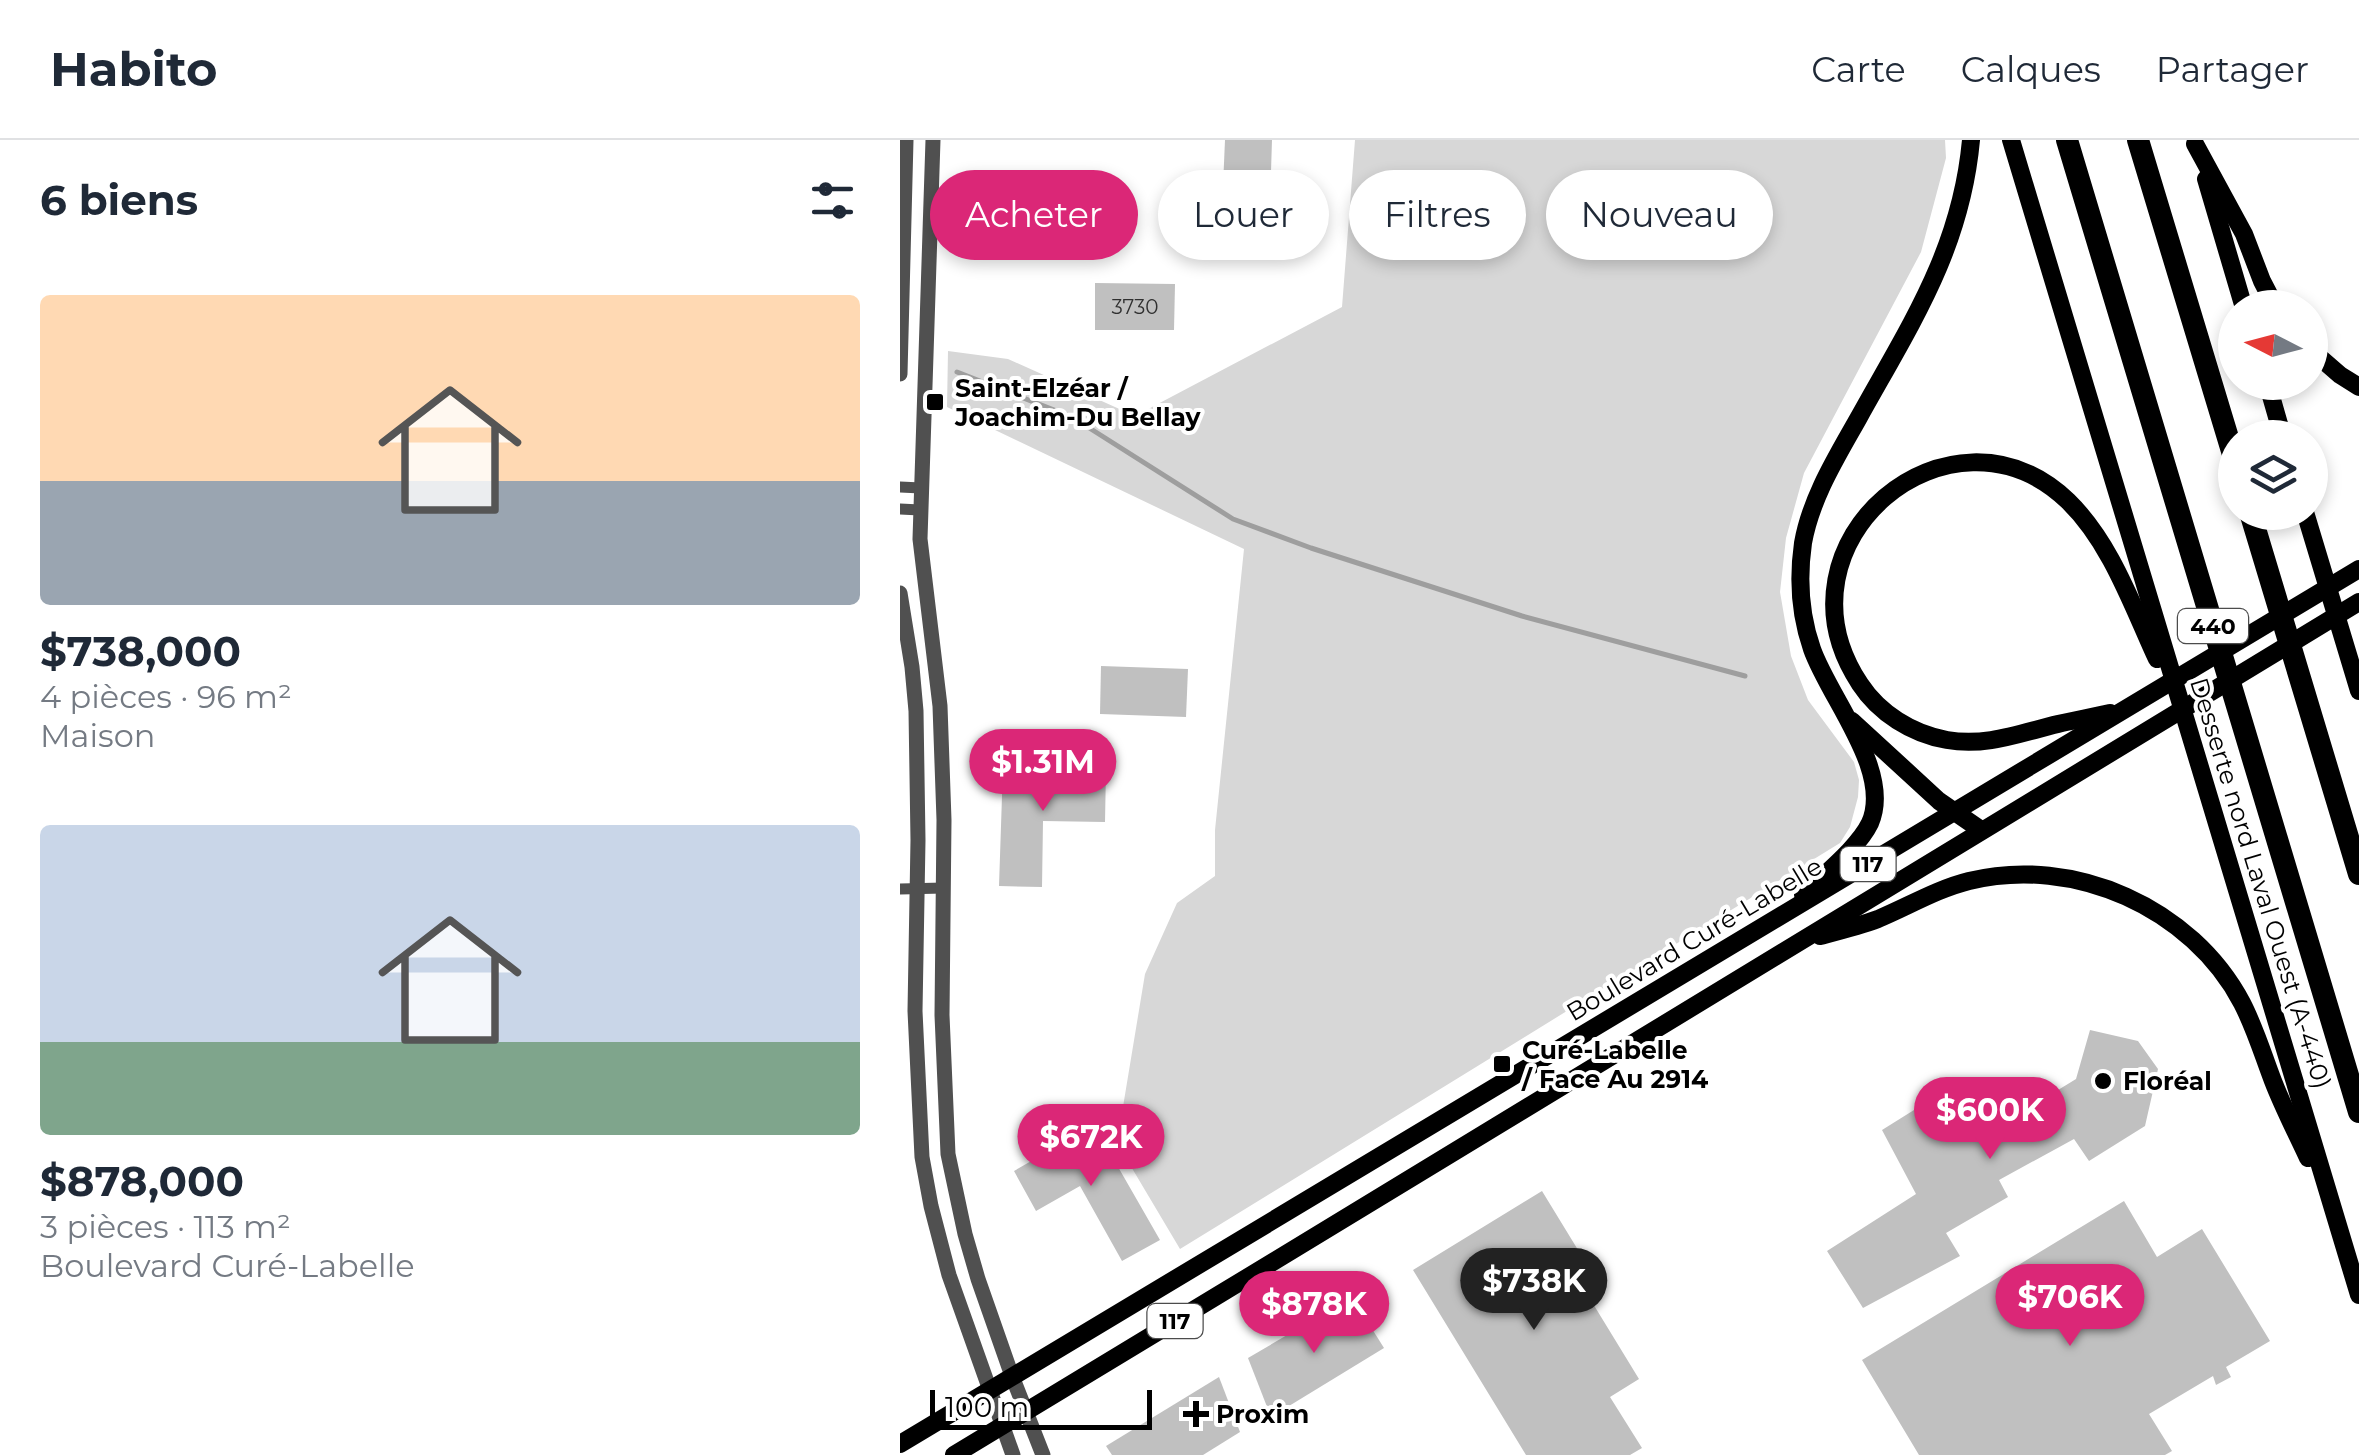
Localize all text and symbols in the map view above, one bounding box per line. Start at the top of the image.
text: Habito [50,40,217,98]
text: Carte [1811,48,1906,91]
text: Calques [1961,48,2101,91]
text: Partager [2156,48,2309,91]
chip: Acheter [930,170,1138,260]
chip: Louer [1158,170,1329,260]
chip: Filtres [1349,170,1526,260]
chip: Nouveau [1546,170,1773,260]
icon: filters [805,173,860,228]
text: 6 biens [40,174,198,226]
north arrow [2218,290,2328,400]
map controls [2218,290,2328,530]
house number: 3730 [1111,295,1159,319]
icon: home [360,360,540,540]
place label: Saint-Elzéar / Joachim-Du Bellay [954,373,1202,432]
marker: Saint-Elzéar / Joachim-Du Bellay [924,391,946,413]
button: layers [2218,420,2328,530]
road number: 440 [2178,609,2248,643]
text: $738,000 [40,625,241,677]
street label: Desserte nord Laval Ouest (A-440) [2184,674,2338,1092]
text: 4 pièces · 96 m² [40,677,292,716]
text: Maison [40,716,155,755]
pin: $1.31M [962,729,1124,814]
text: $1.31M [991,742,1095,781]
road number: 117 [1840,847,1896,881]
street label: Boulevard Curé-Labelle [1561,851,1827,1027]
icon: home [360,890,540,1070]
place label: Curé-Labelle / Face Au 2914 [1521,1035,1708,1094]
marker: Curé-Labelle / Face Au 2914 [1491,1053,1513,1075]
place label: Floréal [2123,1066,2212,1096]
marker: Floréal [2092,1070,2114,1092]
pin: $600K [1920,1077,2060,1162]
text: $600K [1936,1090,2044,1129]
pin: $672K [1021,1104,1161,1189]
text: $672K [1039,1117,1143,1156]
text: $878,000 [40,1155,244,1207]
text: 3 pièces · 113 m² [40,1207,291,1246]
text: Boulevard Curé-Labelle [40,1246,415,1285]
pin: $738K [1464,1248,1604,1333]
text: $738K [1482,1261,1586,1300]
pin: $706K [2000,1264,2140,1349]
pin: $878K [1244,1271,1384,1356]
text: $706K [2017,1277,2123,1316]
text: $878K [1261,1284,1367,1323]
road number: 117 [1148,1304,1202,1338]
scale bar [930,1385,1152,1430]
text: 100 m [945,1390,1029,1424]
place label: Proxim [1216,1399,1309,1429]
marker: Proxim [1185,1403,1207,1425]

